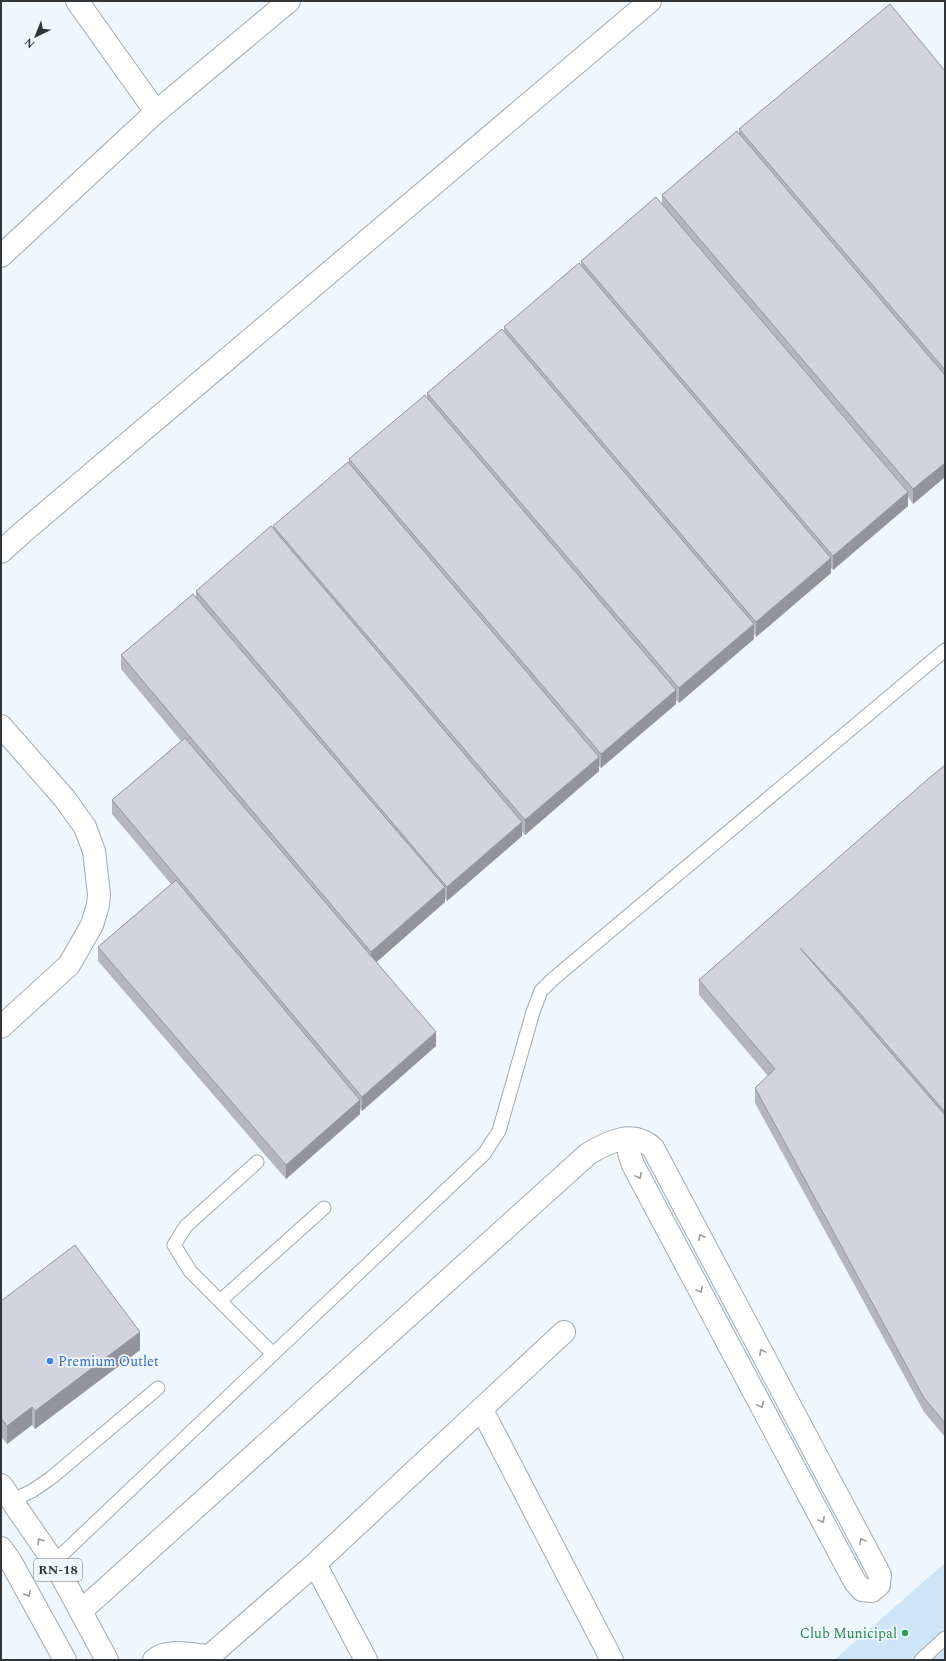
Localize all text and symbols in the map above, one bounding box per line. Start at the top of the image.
north arrow [16,16,56,56]
text: N [20,34,39,52]
one-way arrow [634,1172,641,1179]
one-way arrow [698,1234,705,1241]
one-way arrow [695,1286,703,1294]
one-way arrow [759,1349,766,1356]
place label: Premium Outlet [58,1351,159,1372]
marker: Premium Outlet [45,1356,55,1366]
one-way arrow [756,1401,764,1408]
one-way arrow [817,1516,825,1523]
one-way arrow [37,1538,45,1545]
one-way arrow [859,1538,867,1545]
road number: RN-18 [34,1559,82,1581]
one-way arrow [24,1589,31,1597]
place label: Club Municipal [800,1623,897,1644]
marker: Club Municipal [900,1628,910,1638]

